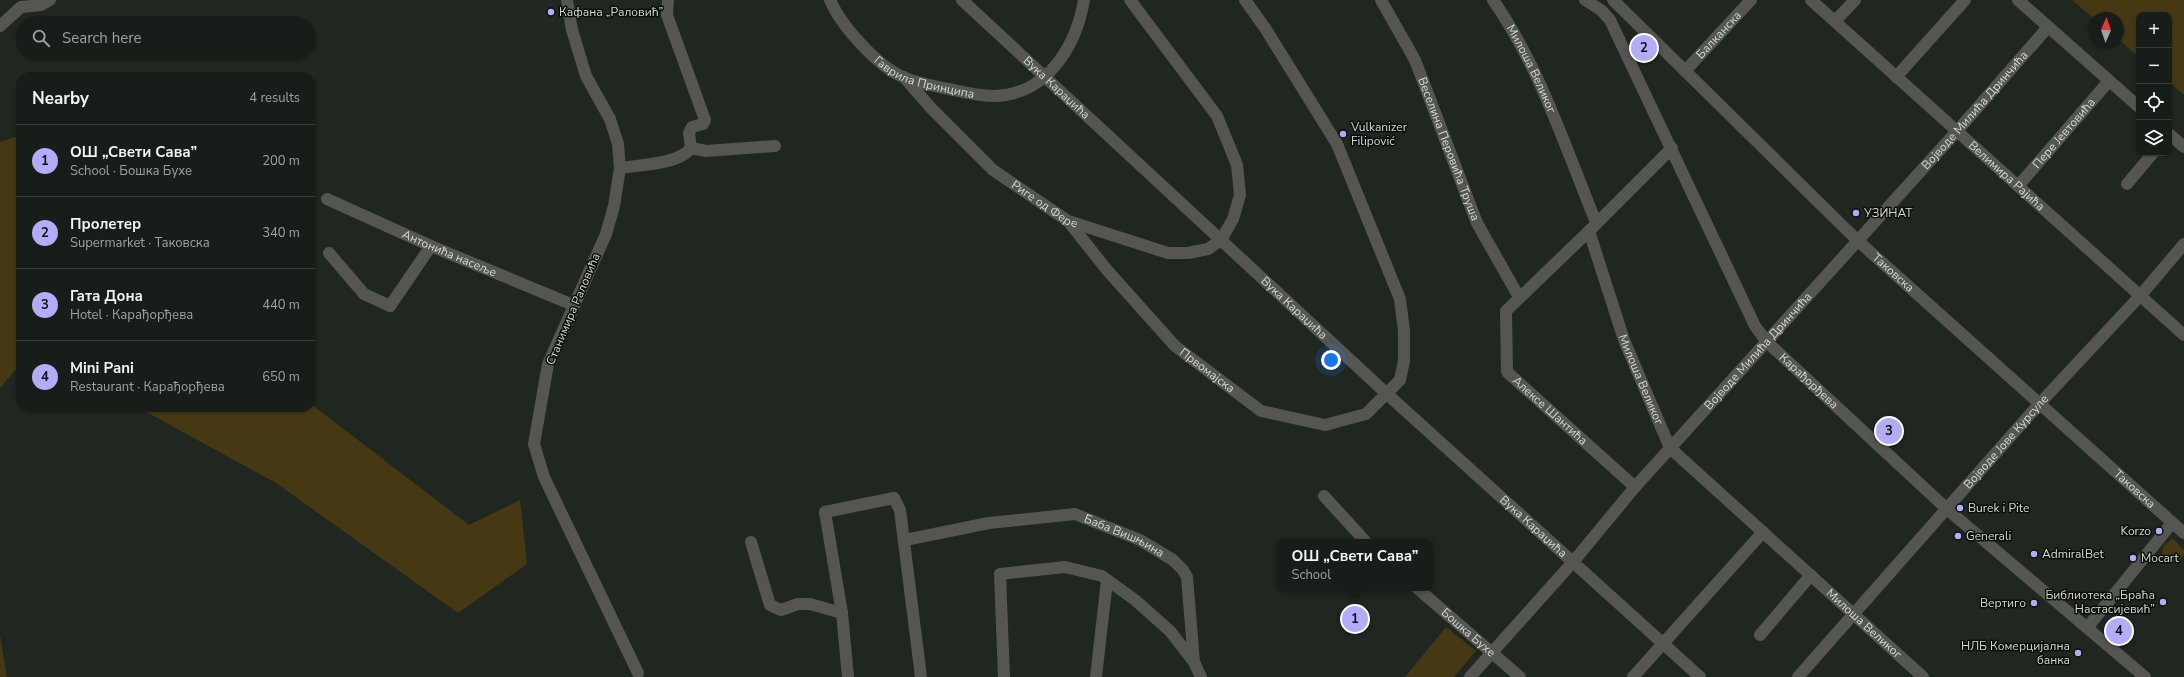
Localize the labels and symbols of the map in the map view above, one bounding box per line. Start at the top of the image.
place label: Кафана „Раловић” [559,4,663,20]
marker: Кафана „Раловић” [546,7,556,17]
street label: Балканска [1693,8,1745,62]
north arrow [2088,12,2124,48]
street label: Милоша Великог [1503,22,1560,116]
pin: 2 [1631,33,1657,63]
street label: Војводе Милића Дринчића [1918,48,2031,173]
street label: Гаврила Принципа [871,52,976,102]
street label: Вука Караџића [1020,53,1093,123]
street label: Веселина Перовића Труша [1414,75,1483,223]
street label: Пере Јевтовића [2029,94,2099,172]
place label: Vulkanizer Filipović [1350,119,1408,149]
marker: Vulkanizer Filipović [1338,129,1348,139]
street label: Велимира Рајића [1965,137,2048,214]
street label: Риге од Фере [1008,177,1080,232]
place label: УЗИНАТ [1863,205,1913,221]
marker: УЗИНАТ [1851,208,1861,218]
street label: Антонића насеље [400,226,499,280]
street label: Таковска [1869,250,1918,296]
street label: Станимира Раловића [542,251,604,367]
street label: Вука Караџића [1257,273,1331,343]
street label: Војводе Милића Дринчића [1701,289,1815,413]
street label: Милоша Великог [1615,332,1668,428]
street label: Првомајска [1176,344,1238,396]
street label: Карађорђева [1776,349,1842,412]
your location [1321,350,1341,370]
street label: Алексе Шантића [1509,373,1591,448]
street label: Војводе Јове Курсуле [1960,391,2052,492]
pin: 3 [1876,416,1902,446]
street label: Таковска [2110,466,2159,512]
street label: Вука Караџића [1496,492,1571,561]
place label: Burek i Pite [1968,500,2029,516]
marker: Burek i Pite [1955,503,1965,513]
street label: Баба Вишњина [1082,510,1167,561]
place label: Korzo [2121,523,2151,539]
marker: Korzo [2154,526,2164,536]
place label: Generali [1966,528,2011,544]
marker: Generali [1953,531,1963,541]
place label: AdmiralBet [2042,546,2104,562]
marker: AdmiralBet [2029,549,2039,559]
place label: Mocart [2141,550,2179,566]
marker: Mocart [2128,553,2138,563]
street label: Милоша Великог [1823,585,1906,663]
place label: Библиотека „Браћа Настасијевић” [2045,587,2155,617]
place label: Вертиго [1980,595,2026,611]
marker: Библиотека „Браћа Настасијевић” [2158,597,2168,607]
marker: Вертиго [2029,598,2039,608]
pin: 1 [1342,604,1368,634]
street label: Бошка Бухе [1438,604,1499,660]
pin: 4 [2106,616,2132,646]
place label: НЛБ Комерцијална банка [1961,638,2070,668]
marker: НЛБ Комерцијална банка [2073,648,2083,658]

